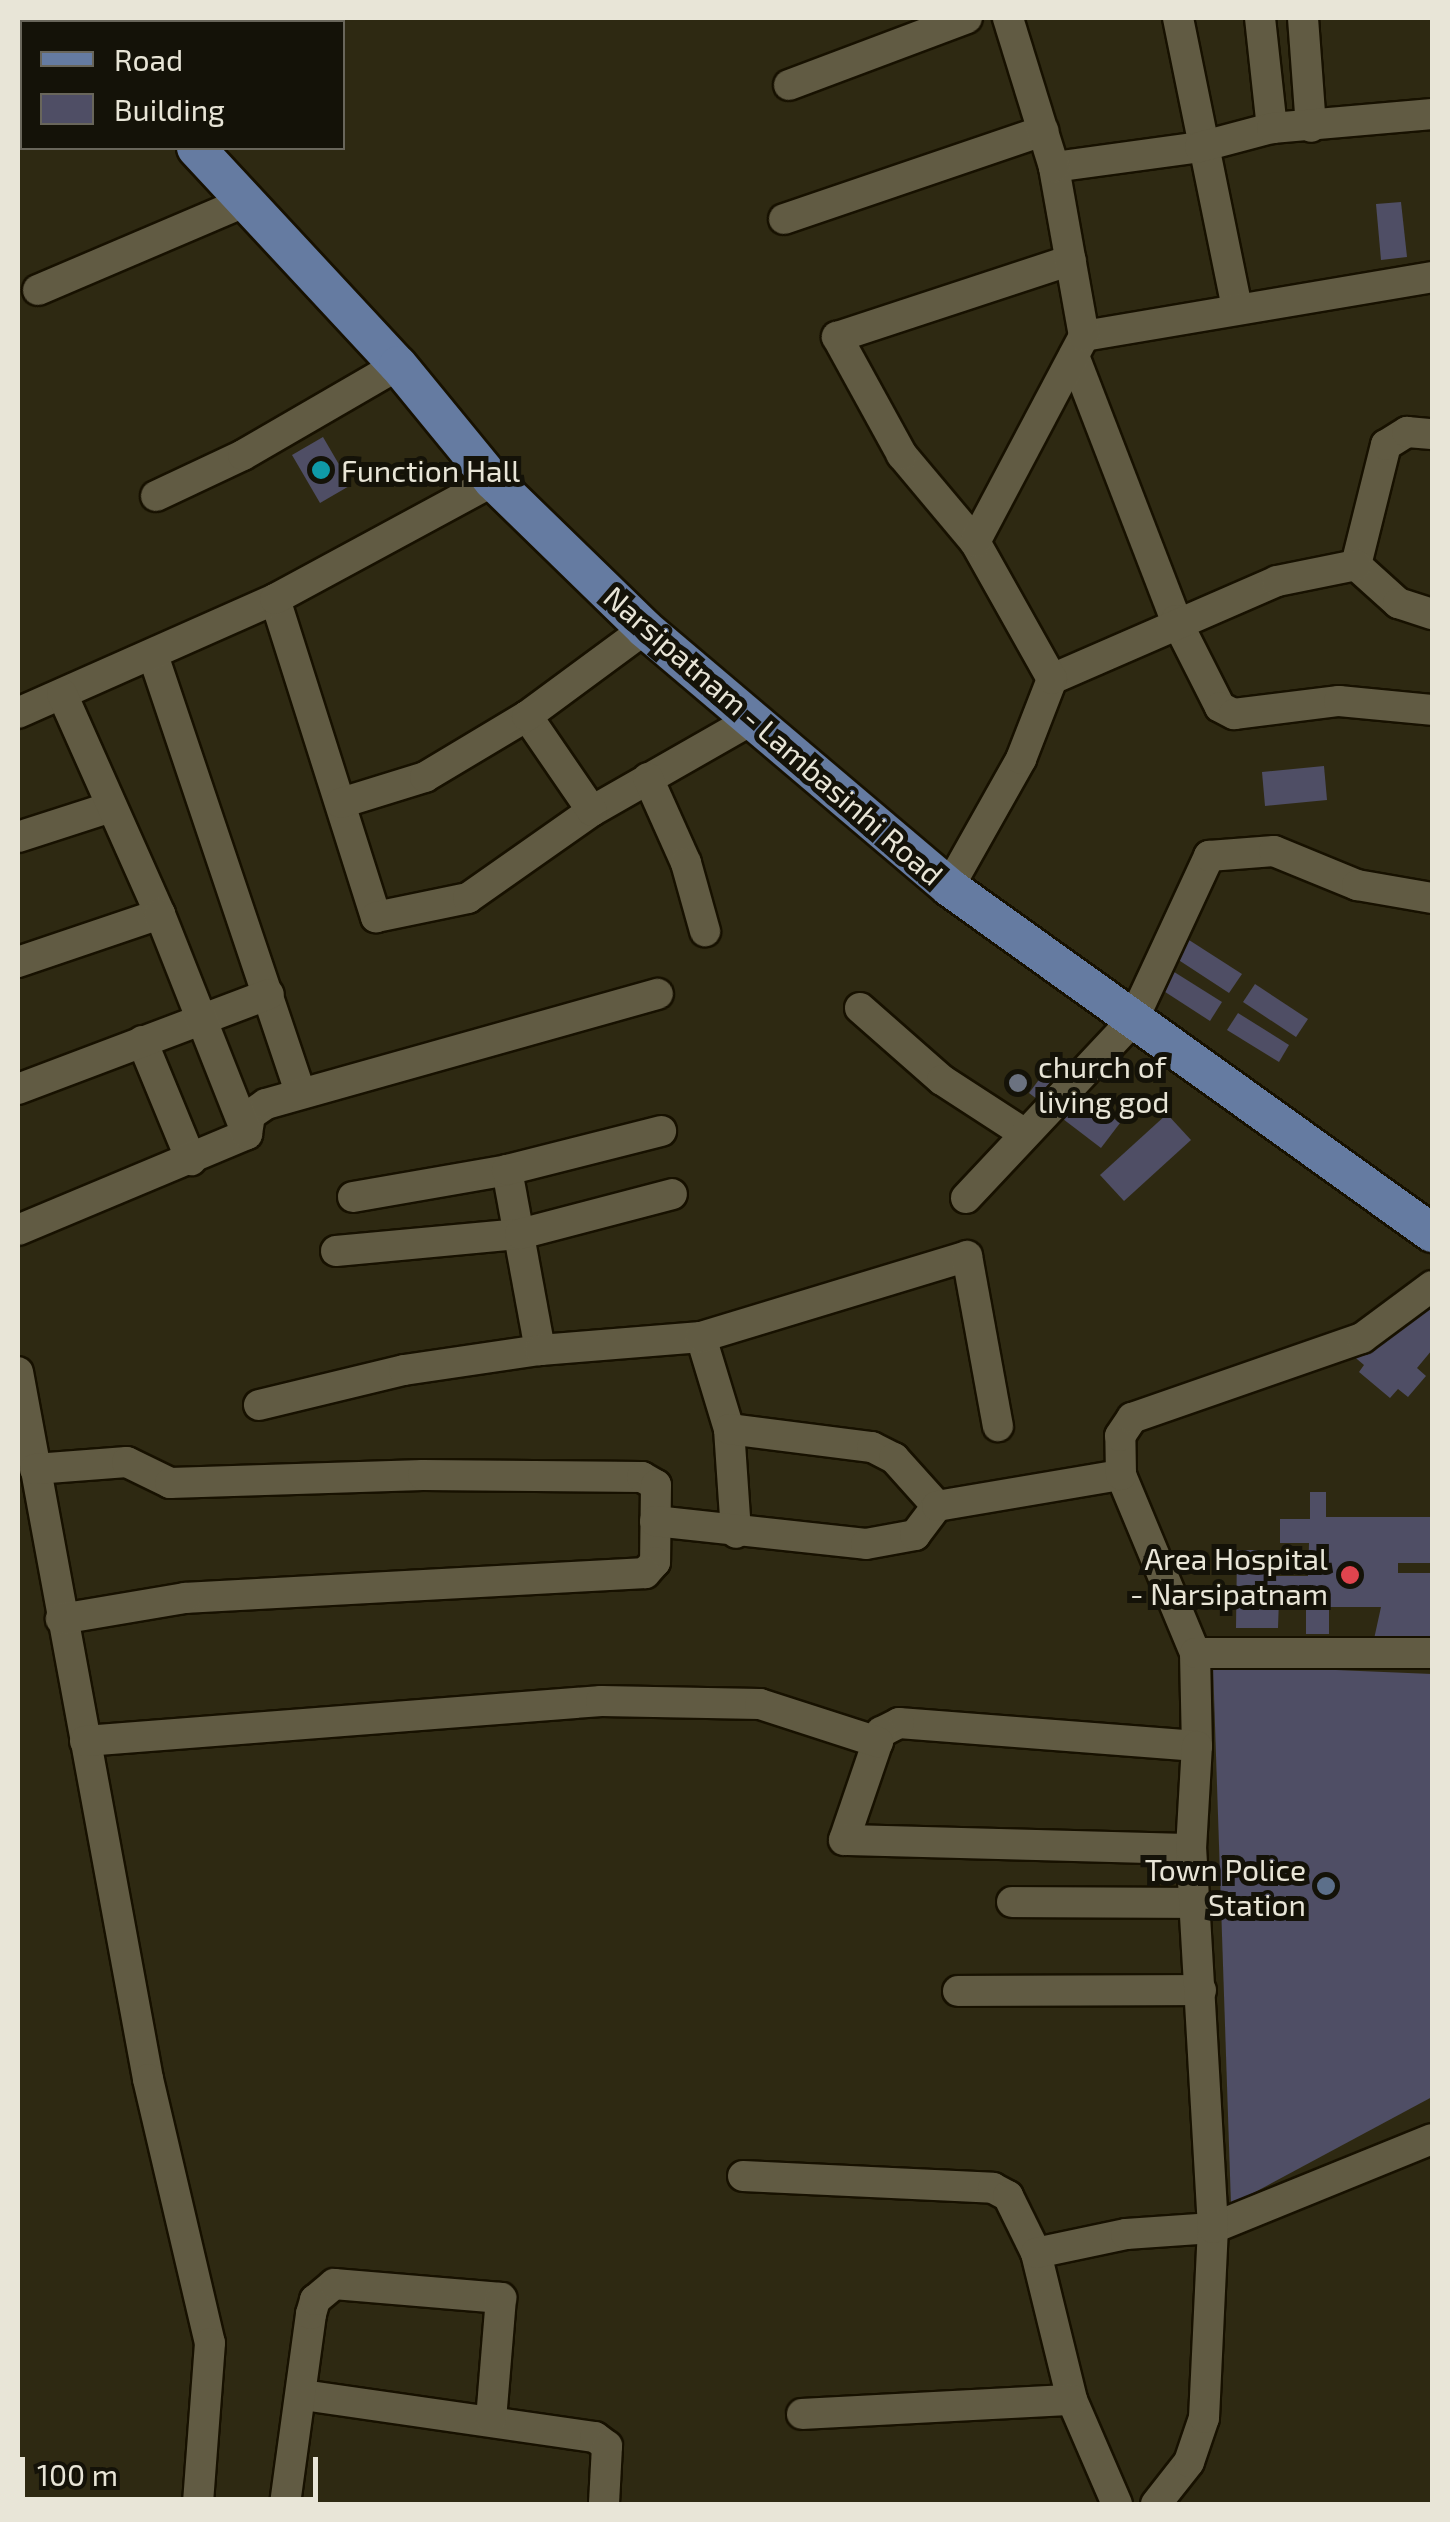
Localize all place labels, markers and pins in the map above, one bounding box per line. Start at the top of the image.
place label: Function Hall [341,452,520,488]
marker: Function Hall [310,459,332,481]
place label: church of living god [1038,1048,1169,1118]
marker: church of living god [1007,1072,1029,1094]
place label: Area Hospital - Narsipatnam [1130,1540,1328,1610]
marker: Area Hospital - Narsipatnam [1337,1562,1363,1588]
place label: Town Police Station [1145,1851,1306,1922]
marker: Town Police Station [1315,1875,1337,1897]

